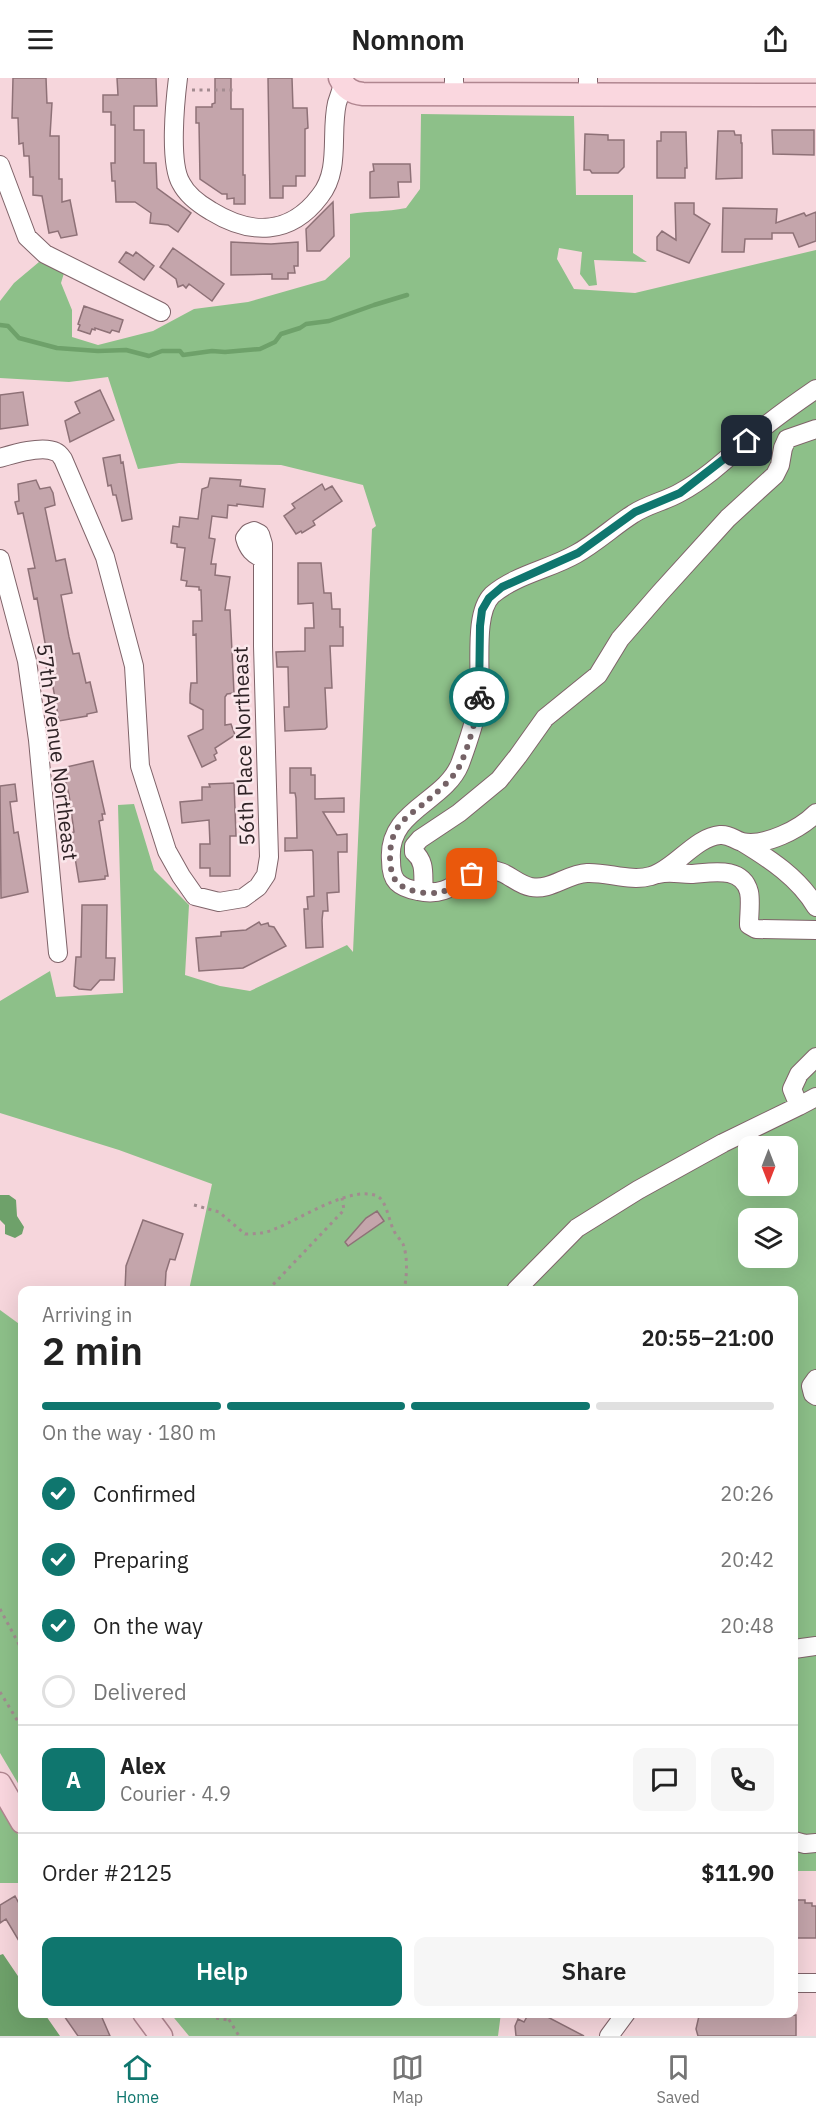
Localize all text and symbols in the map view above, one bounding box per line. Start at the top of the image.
text: Nomnom [351,22,465,57]
icon: menu [24,23,57,56]
icon: share [759,23,792,56]
pin [721,415,772,466]
icon: home [730,424,763,457]
street label: 57th Avenue Northeast [31,642,85,862]
street label: 56th Place Northeast [226,646,260,846]
courier [449,667,509,727]
icon: bike [463,681,496,714]
pin [446,848,497,899]
icon: bag [455,857,488,890]
north arrow [738,1136,798,1196]
map controls [738,1136,798,1268]
button: layers [738,1208,798,1268]
text: Arriving in [42,1301,132,1328]
text: 20:55–21:00 [641,1323,774,1352]
text: 2 min [42,1325,143,1376]
text: On the way · 180 m [42,1419,216,1446]
icon: check [42,1477,75,1510]
text: Confirmed [93,1479,196,1508]
text: 20:26 [720,1480,774,1507]
icon: check [42,1543,75,1576]
text: Preparing [93,1545,188,1574]
text: 20:42 [720,1546,774,1573]
icon: check [42,1609,75,1642]
text: On the way [93,1611,203,1640]
text: 20:48 [720,1612,774,1639]
text: Delivered [93,1677,187,1706]
button: chat [633,1748,696,1811]
button: phone [711,1748,774,1811]
text: Alex [120,1751,166,1780]
text: A [66,1765,81,1794]
text: Courier · 4.9 [120,1780,231,1807]
text: Order #2125 [42,1858,172,1887]
text: $11.90 [701,1858,774,1887]
button: Help [42,1937,402,2006]
button: Share [414,1937,774,2006]
tab: Home [116,2051,159,2107]
tab: Map [391,2051,424,2107]
tab: Saved [656,2051,700,2107]

